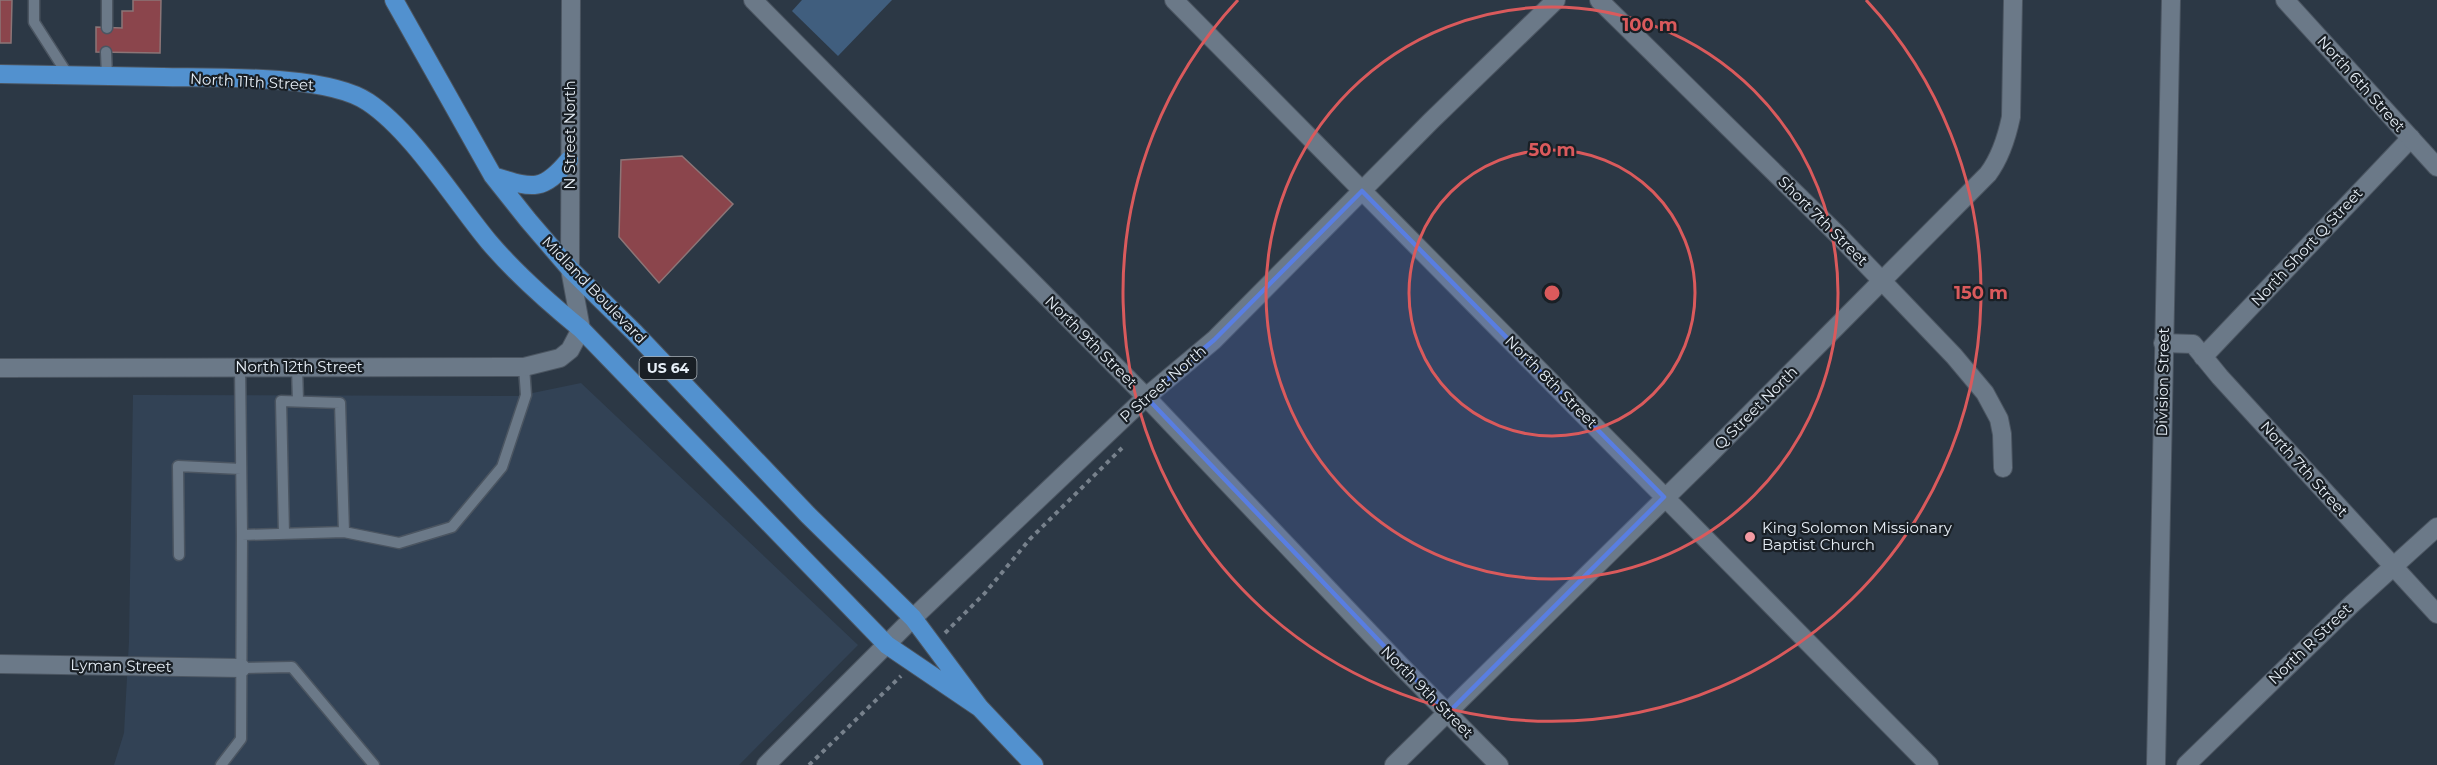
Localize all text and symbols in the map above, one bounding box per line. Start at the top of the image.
text: 100 m [1622,14,1678,36]
street label: North 6th Street [2313,32,2409,136]
street label: North 11th Street [189,69,315,94]
street label: N Street North [560,80,579,190]
text: 50 m [1529,139,1575,161]
street label: Short 7th Street [1775,172,1872,269]
street label: North Short Q Street [2247,184,2366,310]
street label: Midland Boulevard [538,232,651,347]
text: 150 m [1954,282,2008,304]
centre of rings [1542,283,1562,303]
street label: North 9th Street [1041,292,1141,392]
street label: Division Street [2152,327,2173,437]
street label: North 8th Street [1501,331,1602,432]
street label: P Street North [1116,341,1210,426]
street label: North 12th Street [235,357,363,376]
road number: US 64 [640,357,696,379]
street label: Q Street North [1710,362,1801,453]
street label: North 7th Street [2256,417,2352,520]
place label: King Solomon Missionary Baptist Church [1762,518,1953,554]
marker: King Solomon Missionary Baptist Church [1743,530,1757,544]
street label: North R Street [2264,599,2355,688]
street label: North 9th Street [1377,642,1477,742]
street label: Lyman Street [70,655,172,676]

